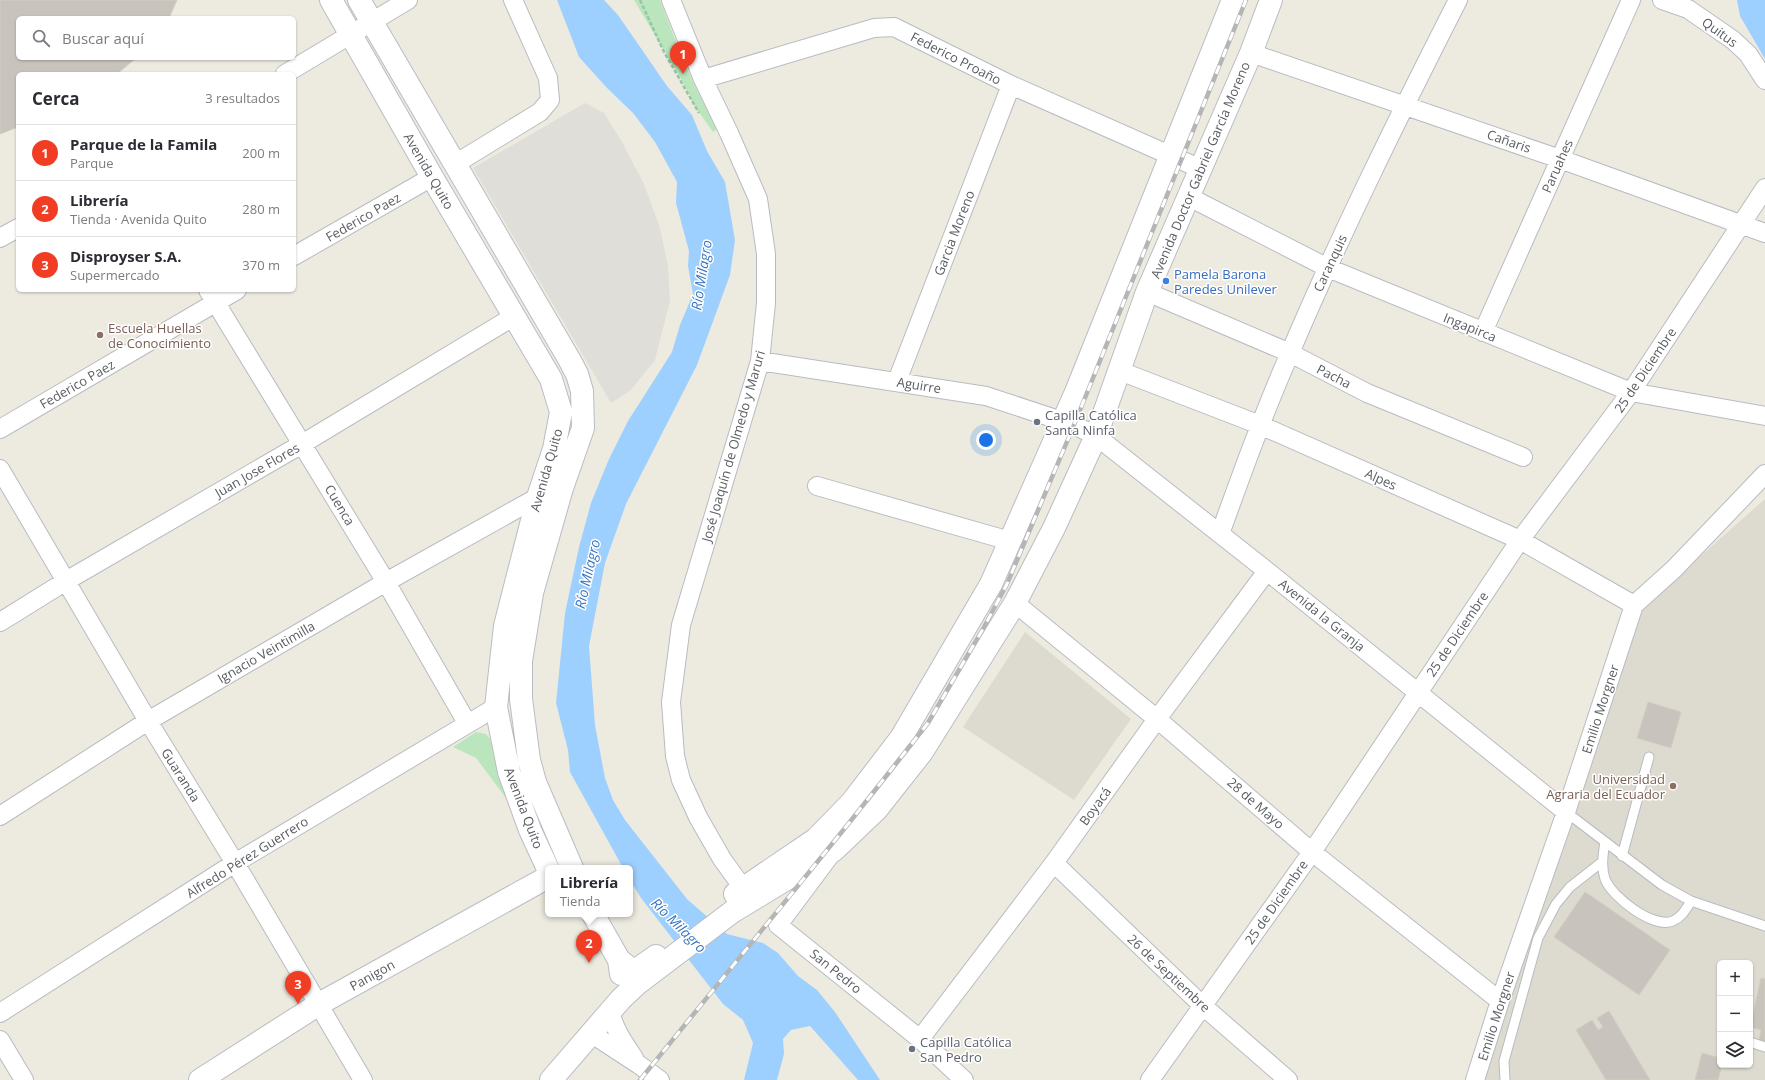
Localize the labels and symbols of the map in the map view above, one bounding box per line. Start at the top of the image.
street label: Quitus [1698,13,1742,51]
street label: Federico Proaño [908,27,1004,89]
pin: 1 [670,41,696,74]
street label: Avenida Doctor Gabriel García Moreno [1146,59,1254,281]
street label: Cañaris [1485,125,1533,157]
street label: Avenida Quito [400,129,458,213]
street label: Paruahes [1537,136,1577,196]
street label: Federico Paez [322,188,404,246]
street label: Garcia Moreno [929,188,979,278]
street label: Caranquis [1309,231,1351,295]
water label: Río Milagro [686,239,716,311]
place label: Pamela Barona Paredes Unilever [1174,265,1278,298]
marker: Pamela Barona Paredes Unilever [1161,276,1171,286]
street label: Ingapirca [1441,308,1499,346]
place label: Escuela Huellas de Conocimiento [108,319,211,352]
street label: 25 de Diciembre [1610,324,1680,416]
marker: Escuela Huellas de Conocimiento [95,330,105,340]
street label: José Joaquín de Olmedo y Maruri [696,348,769,546]
street label: Federico Paez [36,355,118,413]
street label: Pacha [1314,360,1354,392]
street label: Aguirre [896,373,942,397]
place label: Capilla Católica Santa Ninfa [1045,406,1137,439]
marker: Capilla Católica Santa Ninfa [1032,417,1042,427]
street label: Avenida Quito [526,426,567,514]
your location [976,430,996,450]
street label: Juan Jose Flores [210,438,303,503]
street label: Alpes [1362,464,1400,494]
street label: Cuenca [321,481,359,529]
water label: Río Milagro [570,537,604,610]
street label: Avenida la Granja [1275,575,1369,655]
street label: 25 de Diciembre [1422,588,1492,680]
street label: Ignacio Veintimilla [214,617,318,687]
street label: Emilio Morgner [1577,661,1623,756]
street label: Guaranda [157,745,205,805]
street label: Avenida Quito [500,765,548,851]
place label: Universidad Agraria del Ecuador [1546,770,1666,803]
street label: 28 de Mayo [1224,773,1289,833]
marker: Universidad Agraria del Ecuador [1668,781,1678,791]
street label: Boyacá [1075,783,1115,829]
street label: Alfredo Pérez Guerrero [183,812,312,902]
street label: 25 de Diciembre [1240,856,1312,948]
water label: Río Milagro [647,893,711,957]
pin: 2 [576,930,602,963]
street label: 26 de Septiembre [1124,930,1214,1016]
street label: San Pedro [806,945,866,998]
street label: Panigon [346,955,398,995]
street label: Emilio Morgner [1473,968,1519,1063]
pin: 3 [285,971,311,1004]
place label: Capilla Católica San Pedro [920,1033,1012,1066]
marker: Capilla Católica San Pedro [907,1044,917,1054]

